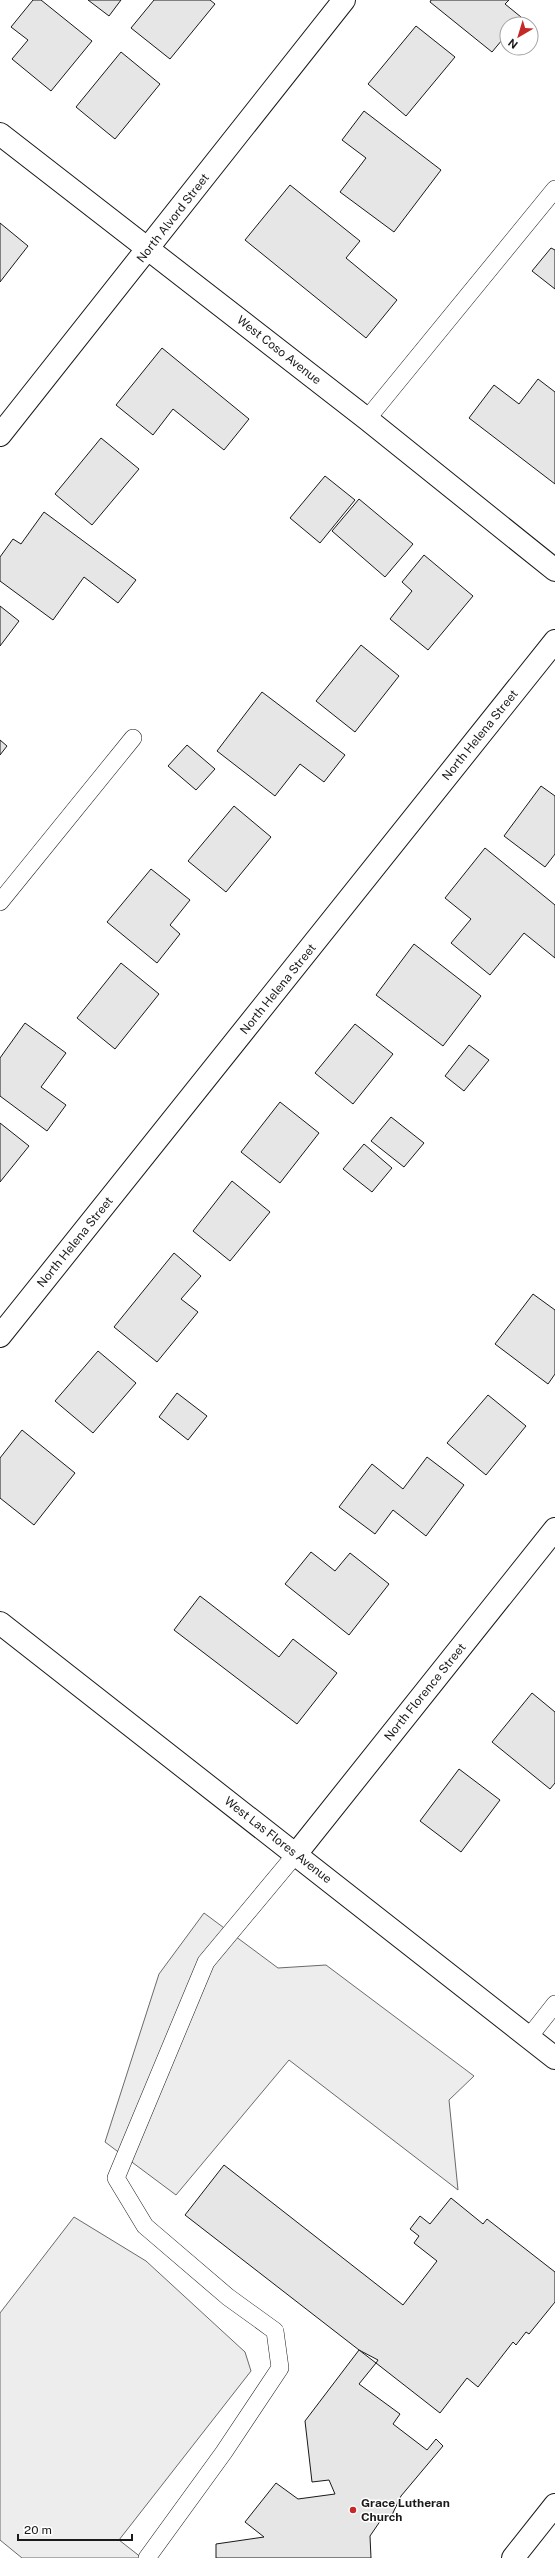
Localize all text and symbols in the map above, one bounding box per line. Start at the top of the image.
north arrow [499,16,539,56]
text: N [506,37,520,51]
street label: North Alvord Street [134,170,212,265]
street label: West Coso Avenue [234,313,324,387]
street label: North Helena Street [439,687,521,783]
street label: North Helena Street [237,941,319,1037]
street label: North Helena Street [34,1194,116,1290]
street label: North Florence Street [381,1640,469,1744]
street label: West Las Flores Avenue [222,1794,335,1886]
place label: Grace Lutheran Church [361,2496,450,2524]
marker: Grace Lutheran Church [348,2505,358,2515]
scale bar [18,2516,132,2542]
text: 20 m [24,2523,52,2537]

